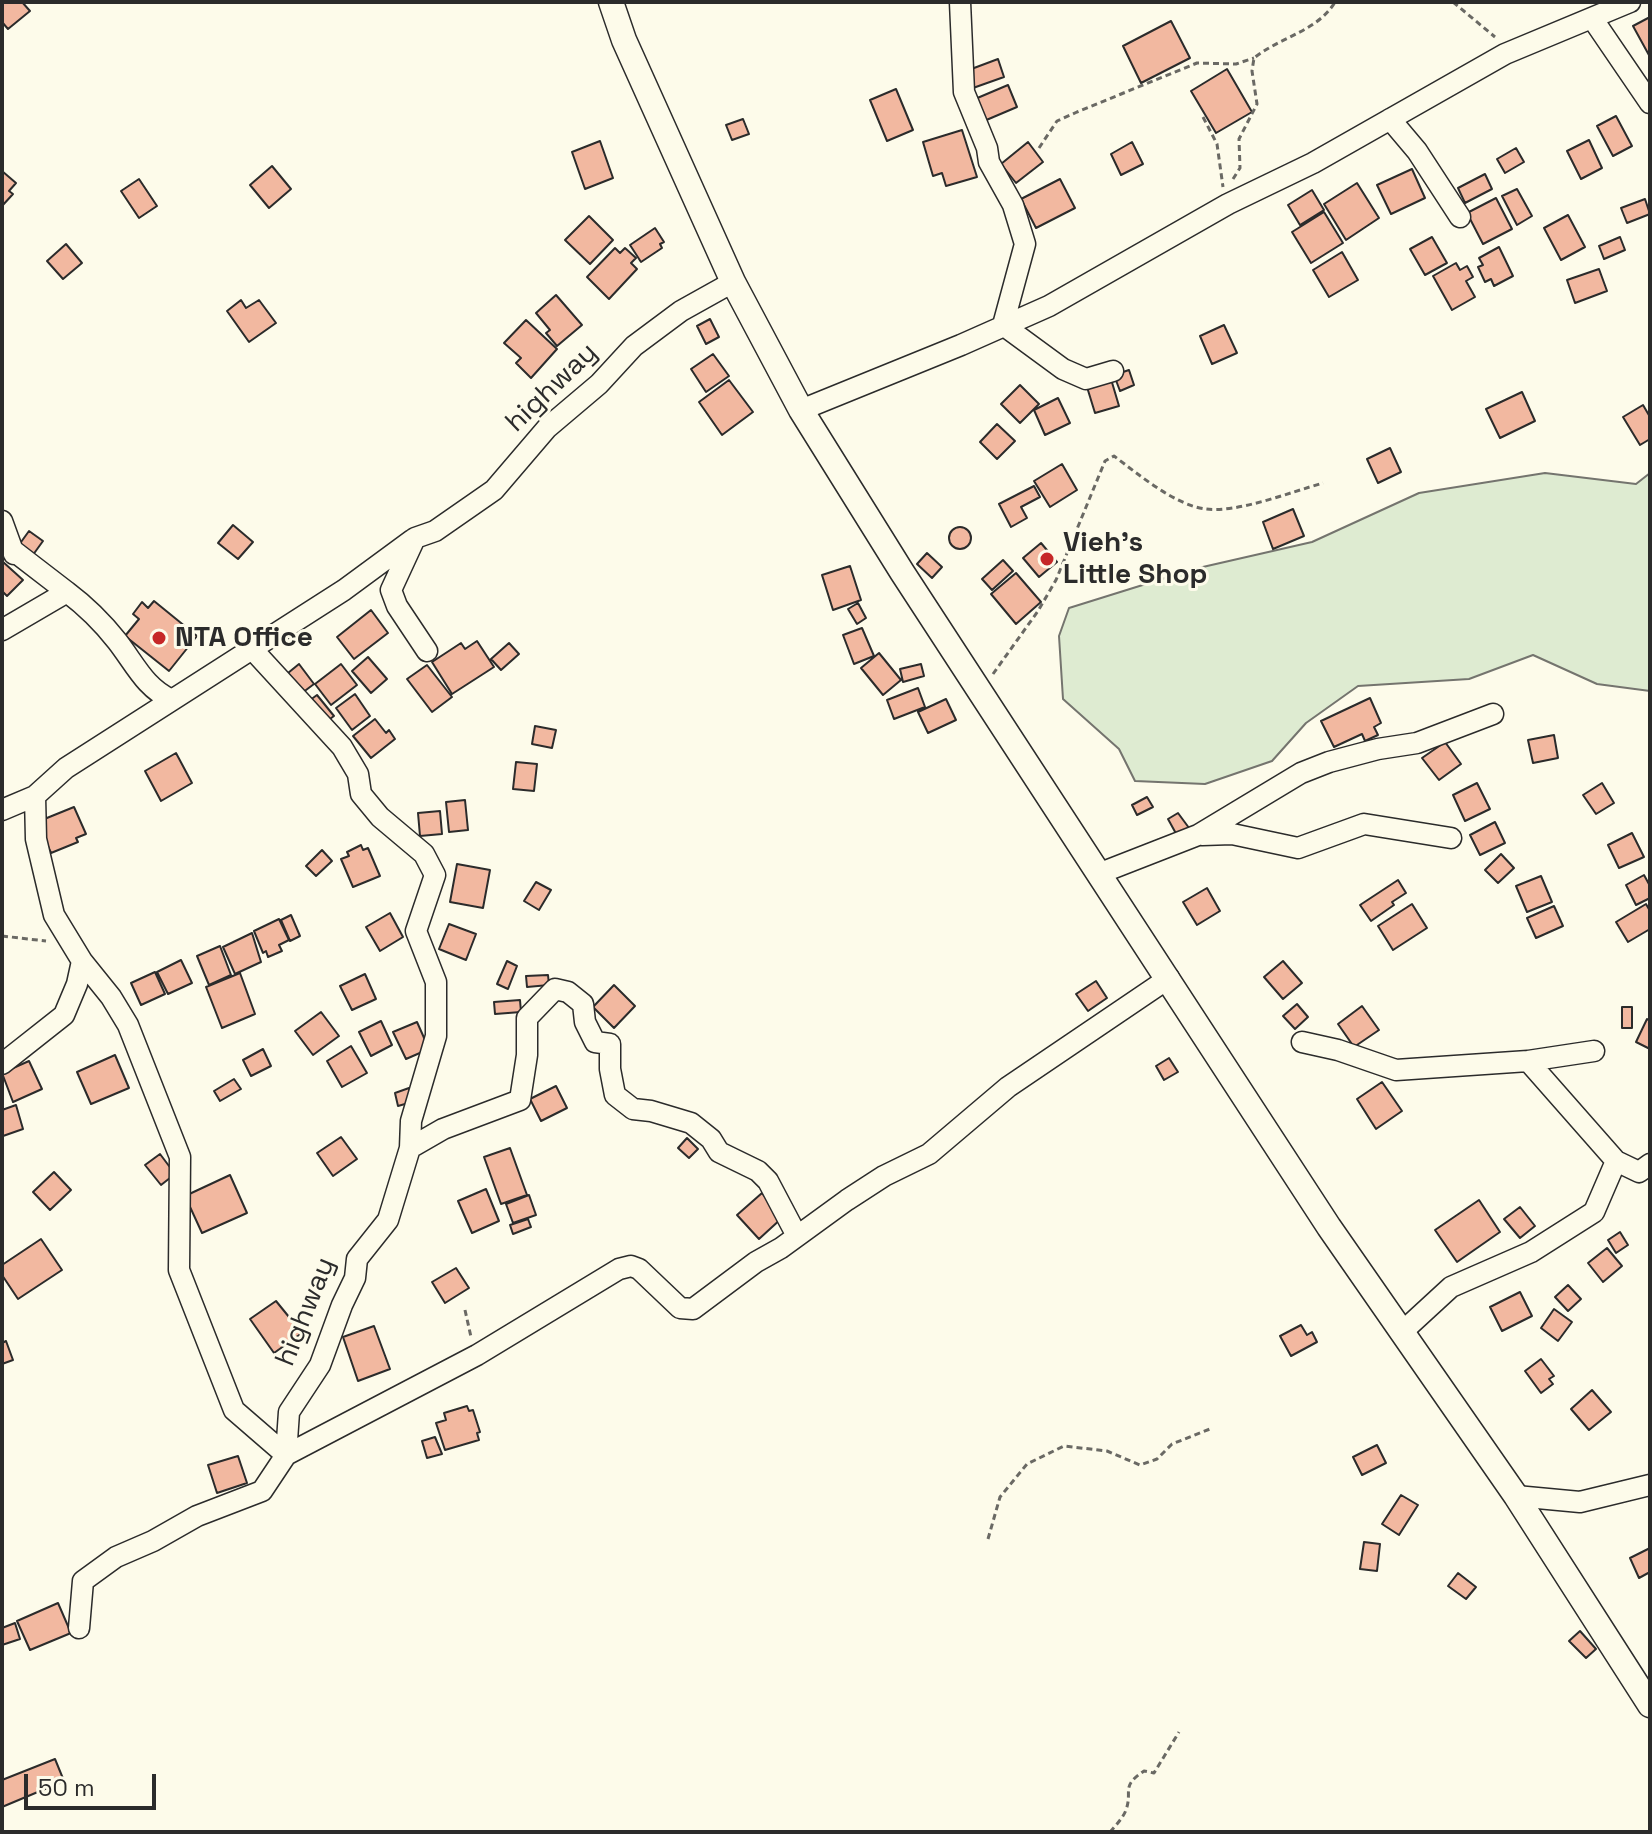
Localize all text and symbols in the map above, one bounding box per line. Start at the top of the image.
street label: highway [499,336,605,440]
place label: Vieh's Little Shop [1063,526,1207,592]
marker: Vieh's Little Shop [1038,550,1056,568]
place label: NTA Office [175,621,313,655]
marker: NTA Office [150,629,168,647]
street label: highway [269,1253,343,1371]
scale bar [28,1758,160,1808]
text: 50 m [38,1772,95,1803]

